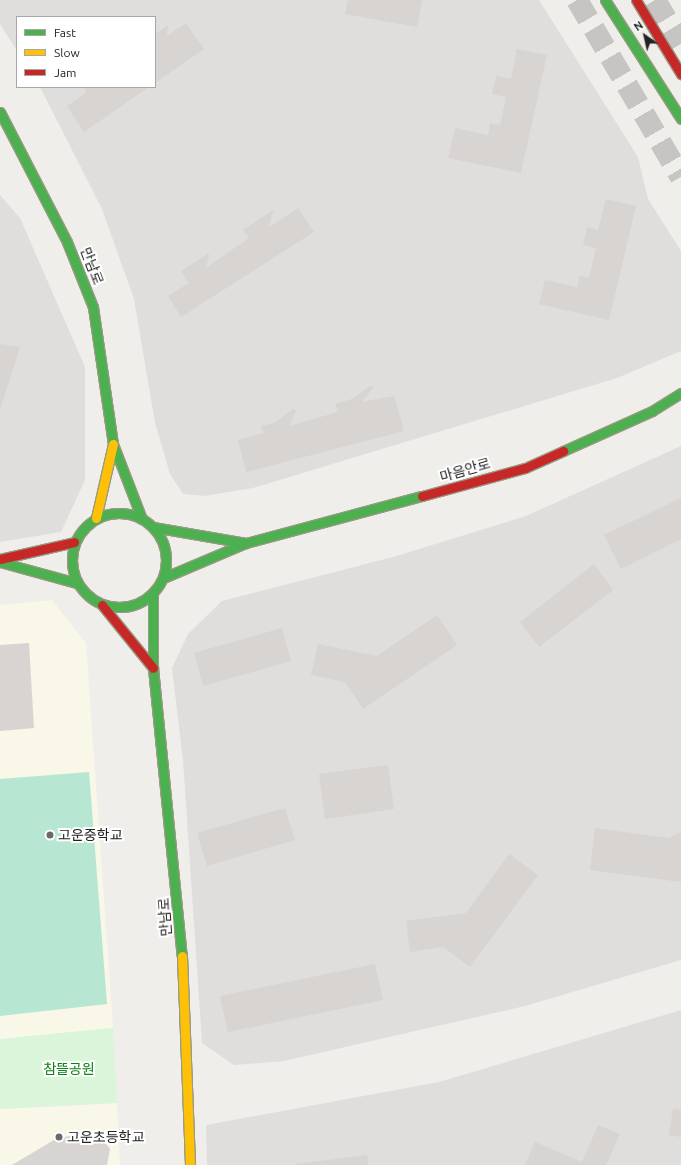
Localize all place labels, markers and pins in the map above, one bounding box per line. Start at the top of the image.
place label: 고운중학교 [58,827,122,843]
marker: 고운중학교 [45,830,55,840]
place label: 고운초등학교 [67,1129,144,1145]
marker: 고운초등학교 [54,1132,64,1142]

